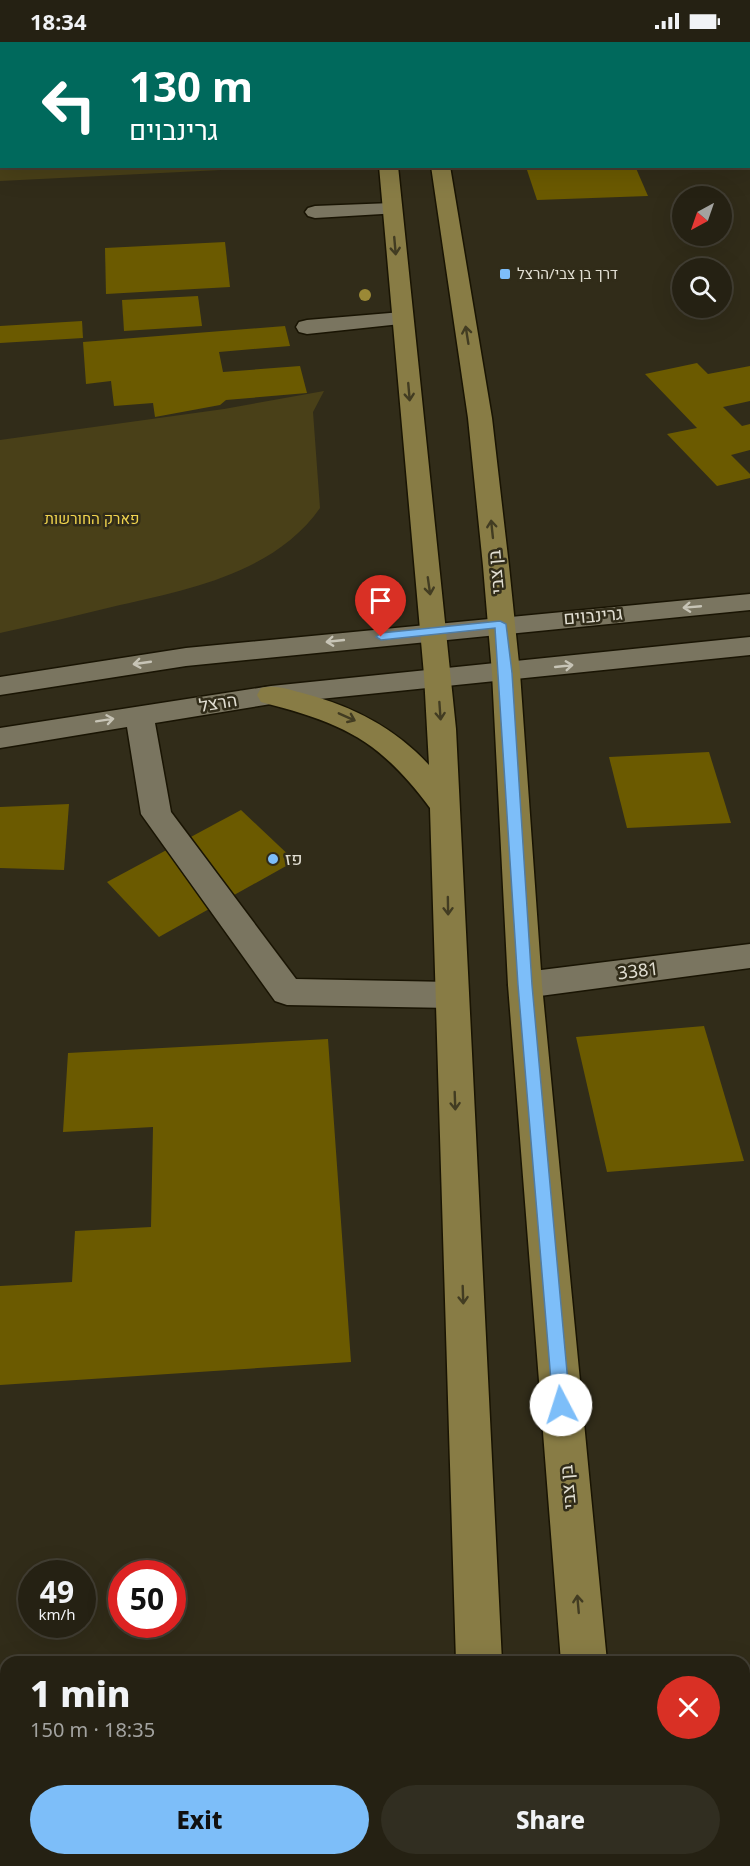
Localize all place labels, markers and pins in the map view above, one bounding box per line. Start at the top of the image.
place label: דרך בן צבי/הרצל [517,263,618,283]
marker: דרך בן צבי/הרצל [498,267,512,281]
pin [355,575,406,637]
place label: פז [285,846,303,870]
marker: פז [266,852,280,866]

